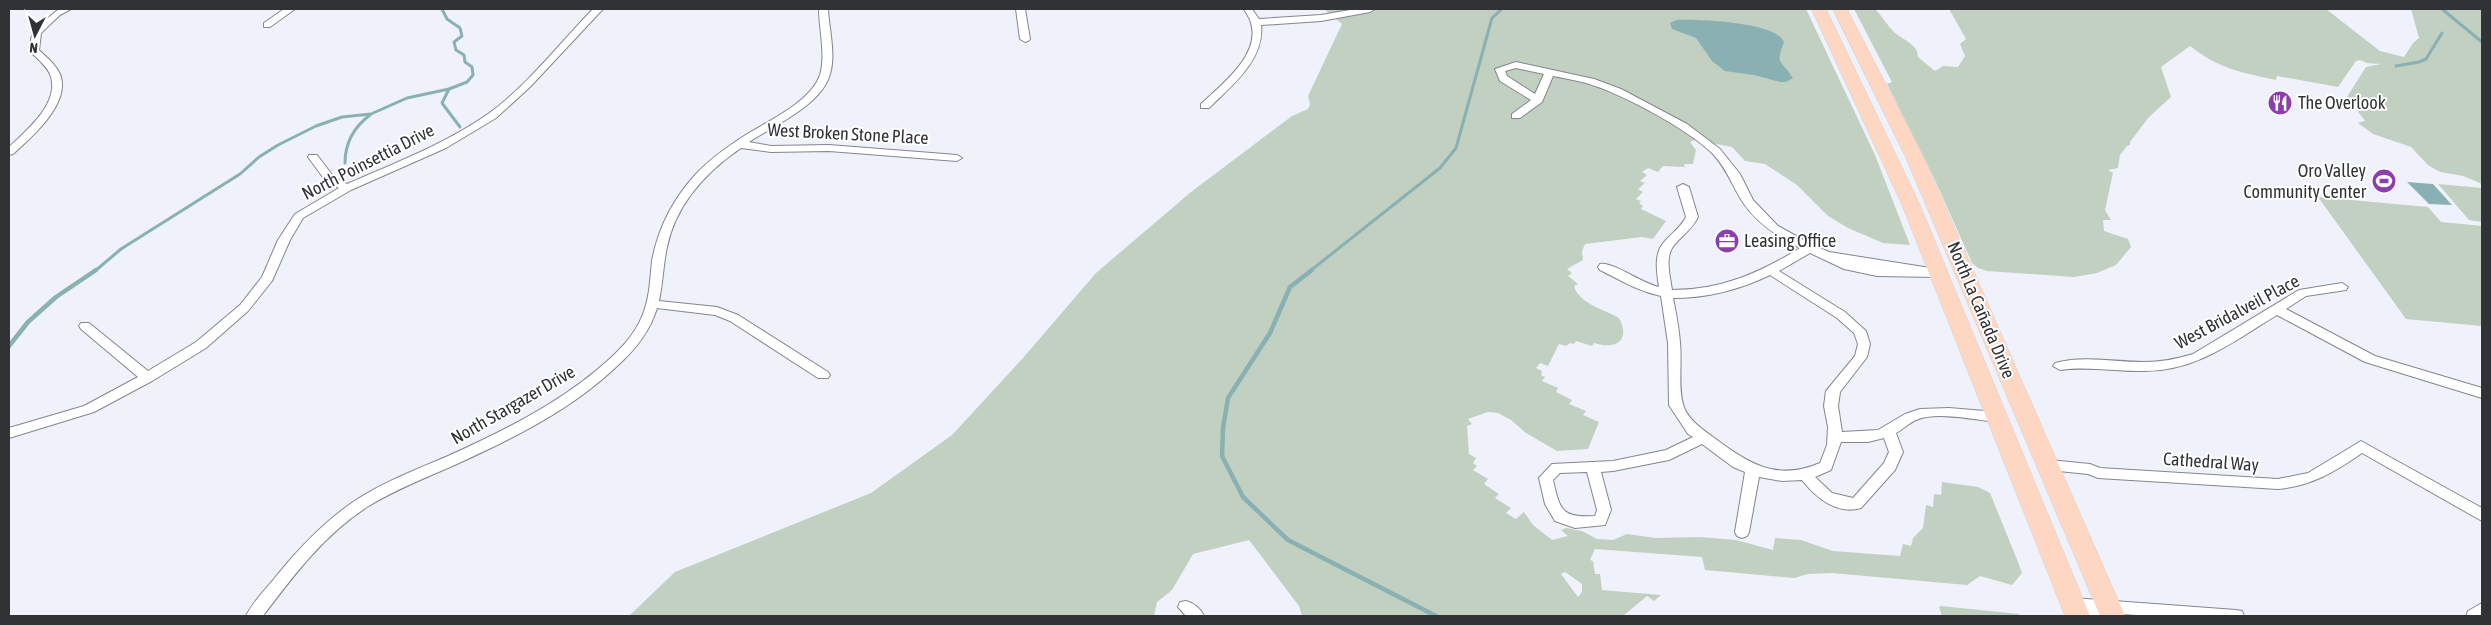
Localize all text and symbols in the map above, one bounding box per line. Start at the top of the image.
north arrow [10,10,60,60]
text: N [29,40,39,56]
restaurant icon: The Overlook [2267,90,2293,116]
place label: The Overlook [2298,92,2386,113]
street label: North Poinsettia Drive [298,119,437,204]
street label: West Broken Stone Place [767,119,929,148]
place label: Oro Valley Community Center [2243,160,2367,202]
sports icon: Oro Valley Community Center [2371,168,2397,194]
office icon: Leasing Office [1714,228,1740,254]
place label: Leasing Office [1744,230,1836,251]
street label: North La Cañada Drive [1943,238,2020,381]
street label: West Bridalveil Place [2171,270,2303,353]
street label: North Stargazer Drive [447,361,578,449]
street label: Cathedral Way [2162,448,2260,475]

